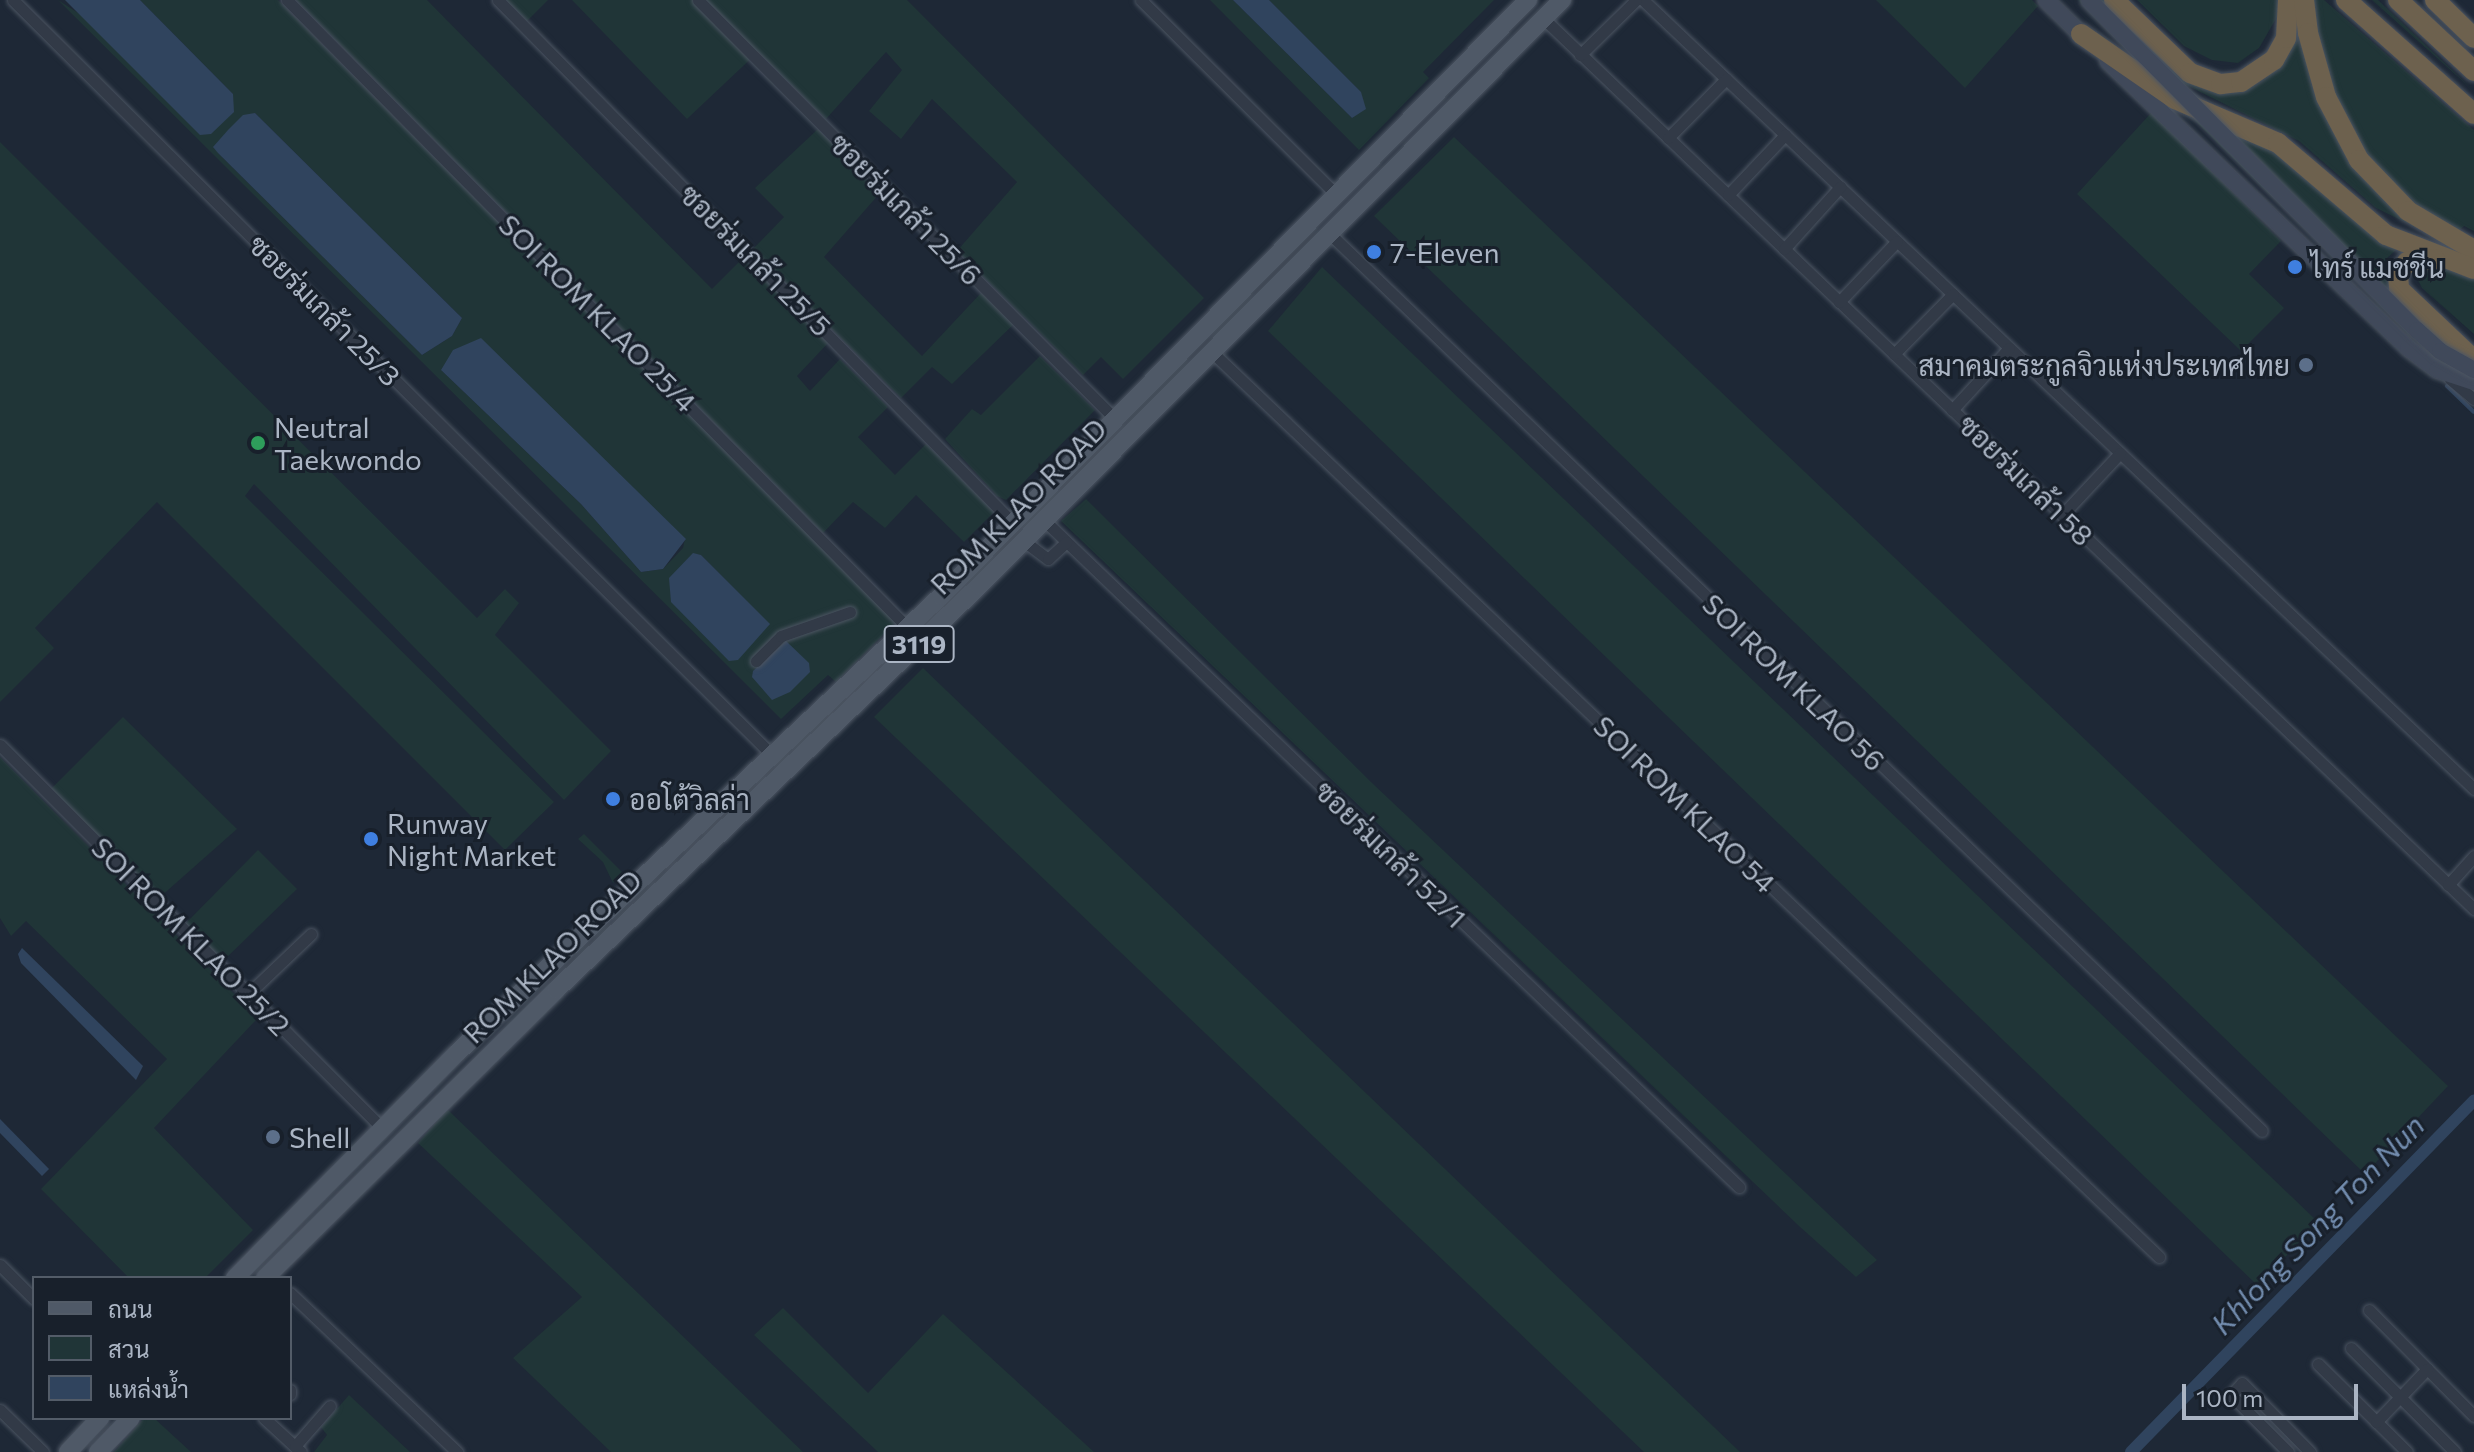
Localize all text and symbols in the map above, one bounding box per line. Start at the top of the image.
street label: ซอยร่มเกล้า 25/6 [823,126,989,292]
street label: ซอยร่มเกล้า 25/5 [673,177,839,343]
street label: SOI ROM KLAO 25/4 [492,207,704,419]
street label: ซอยร่มเกล้า 25/3 [242,227,408,393]
place label: 7-Eleven [1390,235,1499,269]
marker: 7-Eleven [1365,243,1383,261]
place label: ไทร์ แมชชีน [2311,250,2444,284]
marker: ไทร์ แมชชีน [2286,258,2304,276]
place label: สมาคมตระกูลจิวแห่งประเทศไทย [1918,348,2290,382]
marker: สมาคมตระกูลจิวแห่งประเทศไทย [2297,356,2315,374]
street label: ซอยร่มเกล้า 58 [1952,408,2100,552]
place label: Neutral Taekwondo [274,410,422,476]
street label: ROM KLAO ROAD [923,411,1113,601]
marker: Neutral Taekwondo [249,434,267,452]
street label: SOI ROM KLAO 56 [1696,587,1892,777]
road number: 3119 [883,622,955,666]
street label: SOI ROM KLAO 54 [1587,709,1783,899]
street label: ซอยร่มเกล้า 52/1 [1309,774,1473,934]
place label: ออโต้วิลล่า [629,782,750,816]
marker: ออโต้วิลล่า [604,790,622,808]
place label: Runway Night Market [387,806,556,872]
street label: SOI ROM KLAO 25/2 [85,830,297,1042]
marker: Runway Night Market [362,830,380,848]
street label: ROM KLAO ROAD [456,862,648,1050]
water label: Khlong Song Ton Nun [2203,1107,2431,1341]
place label: Shell [289,1120,350,1154]
marker: Shell [264,1128,282,1146]
legend [32,1276,292,1420]
text: ถนน [108,1294,153,1323]
text: สวน [108,1334,150,1363]
scale bar [2186,1368,2362,1418]
text: แหล่งน้ำ [108,1374,189,1403]
text: 100 m [2196,1383,2263,1412]

